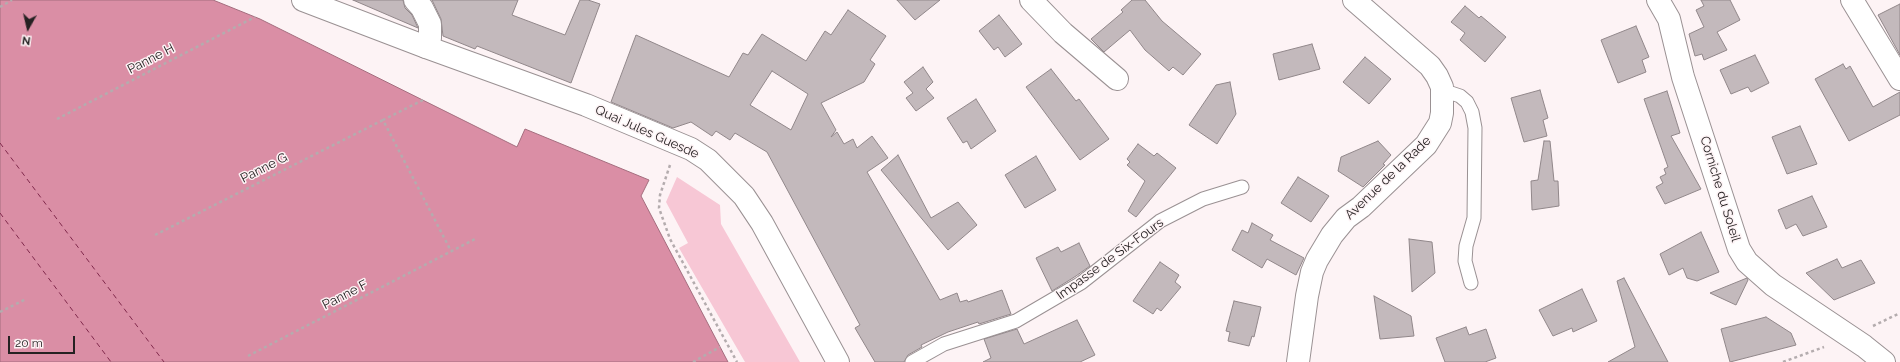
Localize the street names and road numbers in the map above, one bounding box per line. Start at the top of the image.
street label: Panne H [125,41,177,77]
street label: Quai Jules Guesde [593,102,701,162]
street label: Avenue de la Rade [1342,133,1434,223]
street label: Corniche du Soleil [1697,134,1743,244]
street label: Panne G [238,150,290,186]
street label: Impasse de Six-Fours [1053,215,1167,303]
street label: Panne F [320,277,370,313]

